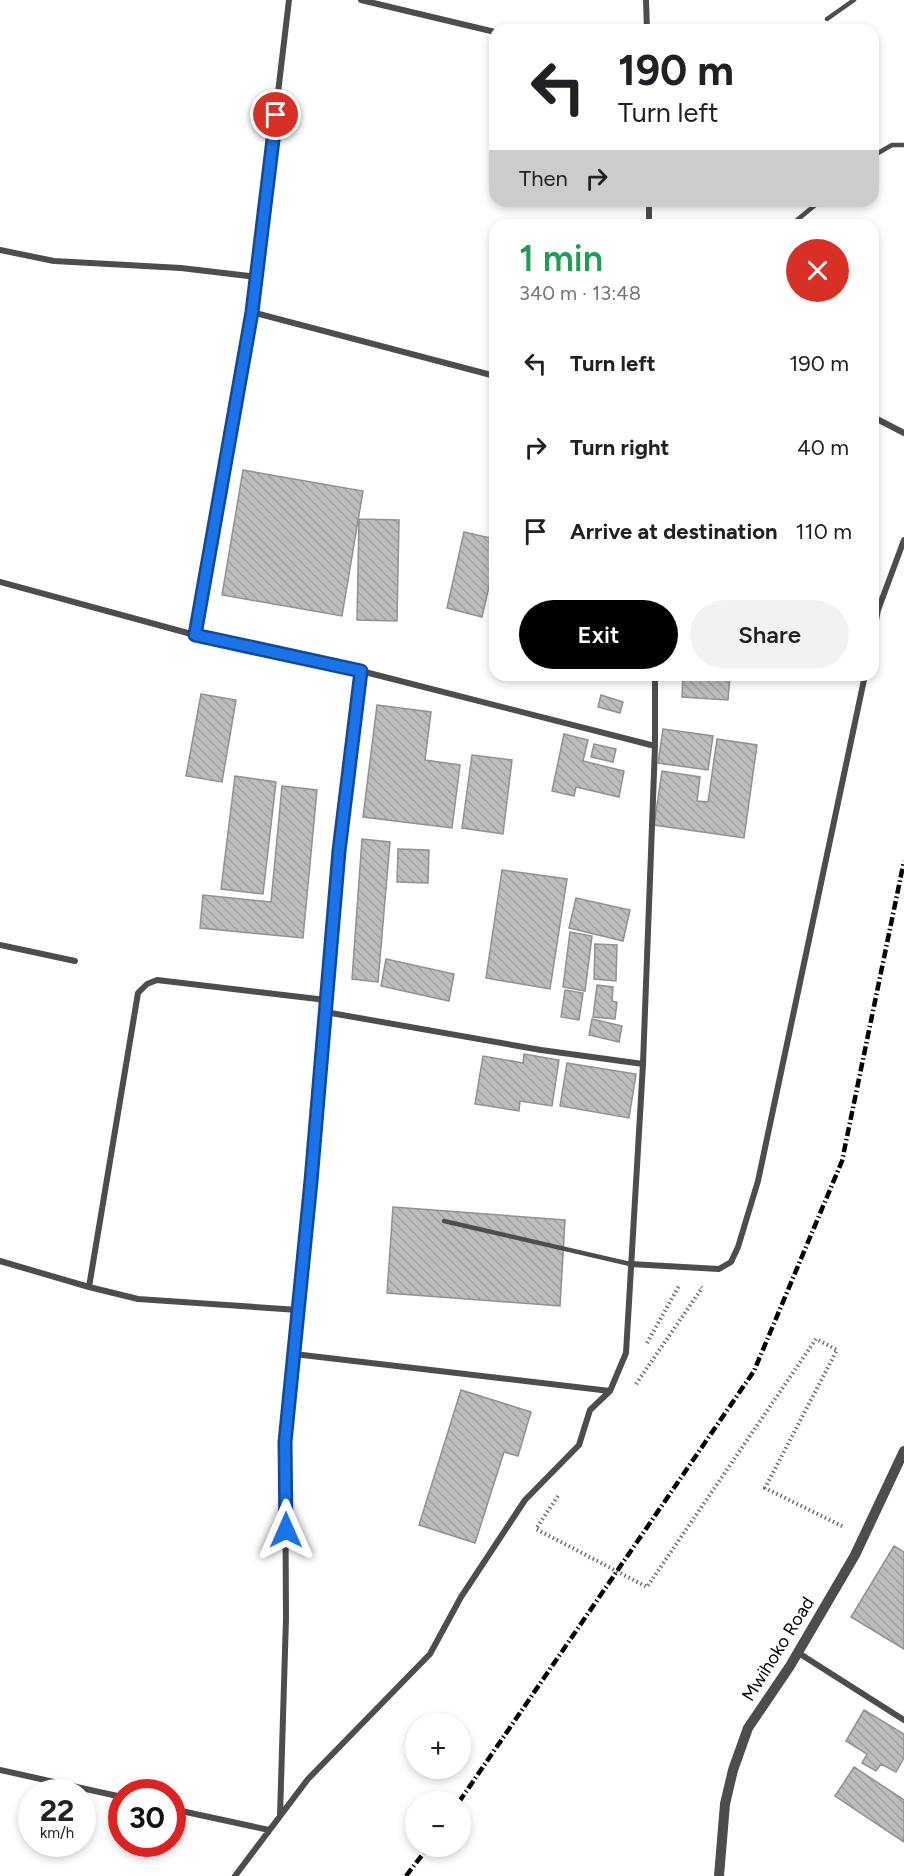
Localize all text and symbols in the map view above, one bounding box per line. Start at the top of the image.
text: 190 m [618,45,734,96]
icon: left [519,48,597,126]
pin [250,89,301,140]
text: Turn left [618,96,718,129]
icon: arrive [259,98,292,131]
icon: right [580,162,613,195]
text: Then [519,165,568,192]
text: 1 min [519,237,603,280]
button: close [786,239,849,302]
text: 340 m · 13:48 [519,281,641,305]
icon: left [519,347,552,380]
text: Turn left [570,350,656,377]
text: 190 m [789,350,849,377]
icon: right [519,431,552,464]
text: Turn right [570,434,669,461]
text: 40 m [797,434,849,461]
icon: arrive [519,515,552,548]
text: Arrive at destination [570,518,778,545]
text: 110 m [796,518,852,545]
button: Exit [519,600,678,669]
button: Share [690,600,849,669]
position arrow [254,1498,318,1562]
street label: Mwihoko Road [737,1593,819,1705]
map controls [405,1713,471,1857]
button: + [405,1713,471,1779]
speed limit sign: 30 [108,1779,186,1857]
button: − [405,1791,471,1857]
text: 22 [40,1792,74,1829]
text: km/h [40,1824,74,1842]

